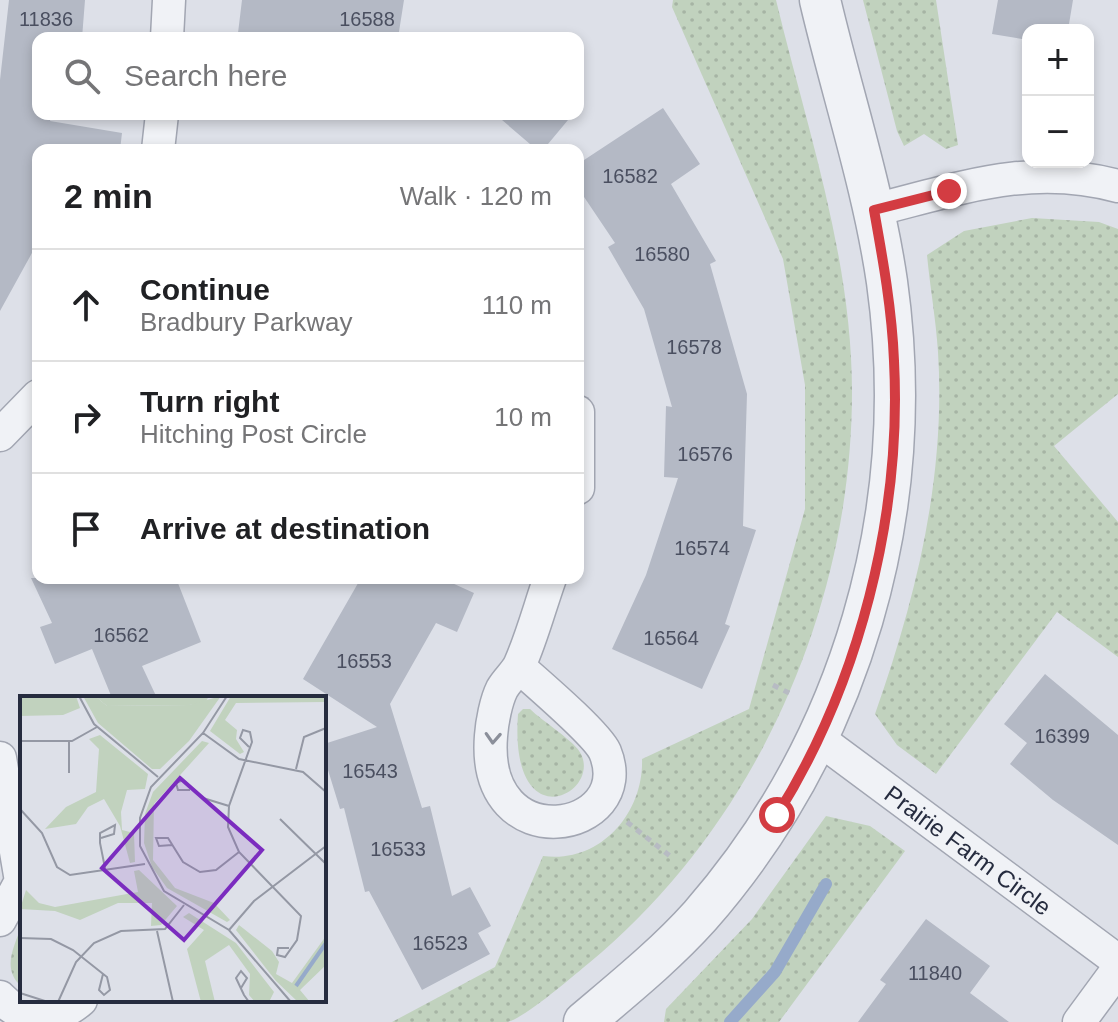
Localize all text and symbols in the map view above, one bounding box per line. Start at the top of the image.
house number: 11836 [19,8,73,30]
house number: 16588 [339,8,395,30]
map controls [1022,24,1094,168]
button: + [1022,24,1094,96]
search box [32,32,584,120]
icon: search [60,54,104,98]
text: Search here [124,59,287,92]
button: − [1022,96,1094,168]
house number: 16582 [602,165,658,187]
route end [931,173,967,209]
text: 2 min [64,177,153,215]
text: Walk · 120 m [400,181,552,211]
house number: 16580 [634,243,690,265]
text: Continue [140,273,270,306]
icon: ahead [64,283,108,327]
text: 110 m [482,290,552,320]
text: Bradbury Parkway [140,307,352,337]
house number: 16578 [666,336,722,358]
text: Turn right [140,385,279,418]
icon: right [64,395,108,439]
text: 10 m [494,402,552,432]
text: Hitching Post Circle [140,419,367,449]
house number: 16576 [677,443,733,465]
icon: arrive [64,507,108,551]
text: Arrive at destination [140,512,430,545]
house number: 16574 [674,537,730,559]
house number: 16562 [93,624,149,646]
house number: 16564 [643,627,699,649]
house number: 16553 [336,650,392,672]
inset map [20,696,326,1002]
house number: 16399 [1034,725,1090,747]
one-way arrow [485,732,502,745]
house number: 16543 [342,760,398,782]
street label: Prairie Farm Circle [880,779,1057,920]
route start [759,797,795,833]
house number: 16533 [370,838,426,860]
house number: 16523 [412,932,468,954]
house number: 11840 [908,962,962,984]

